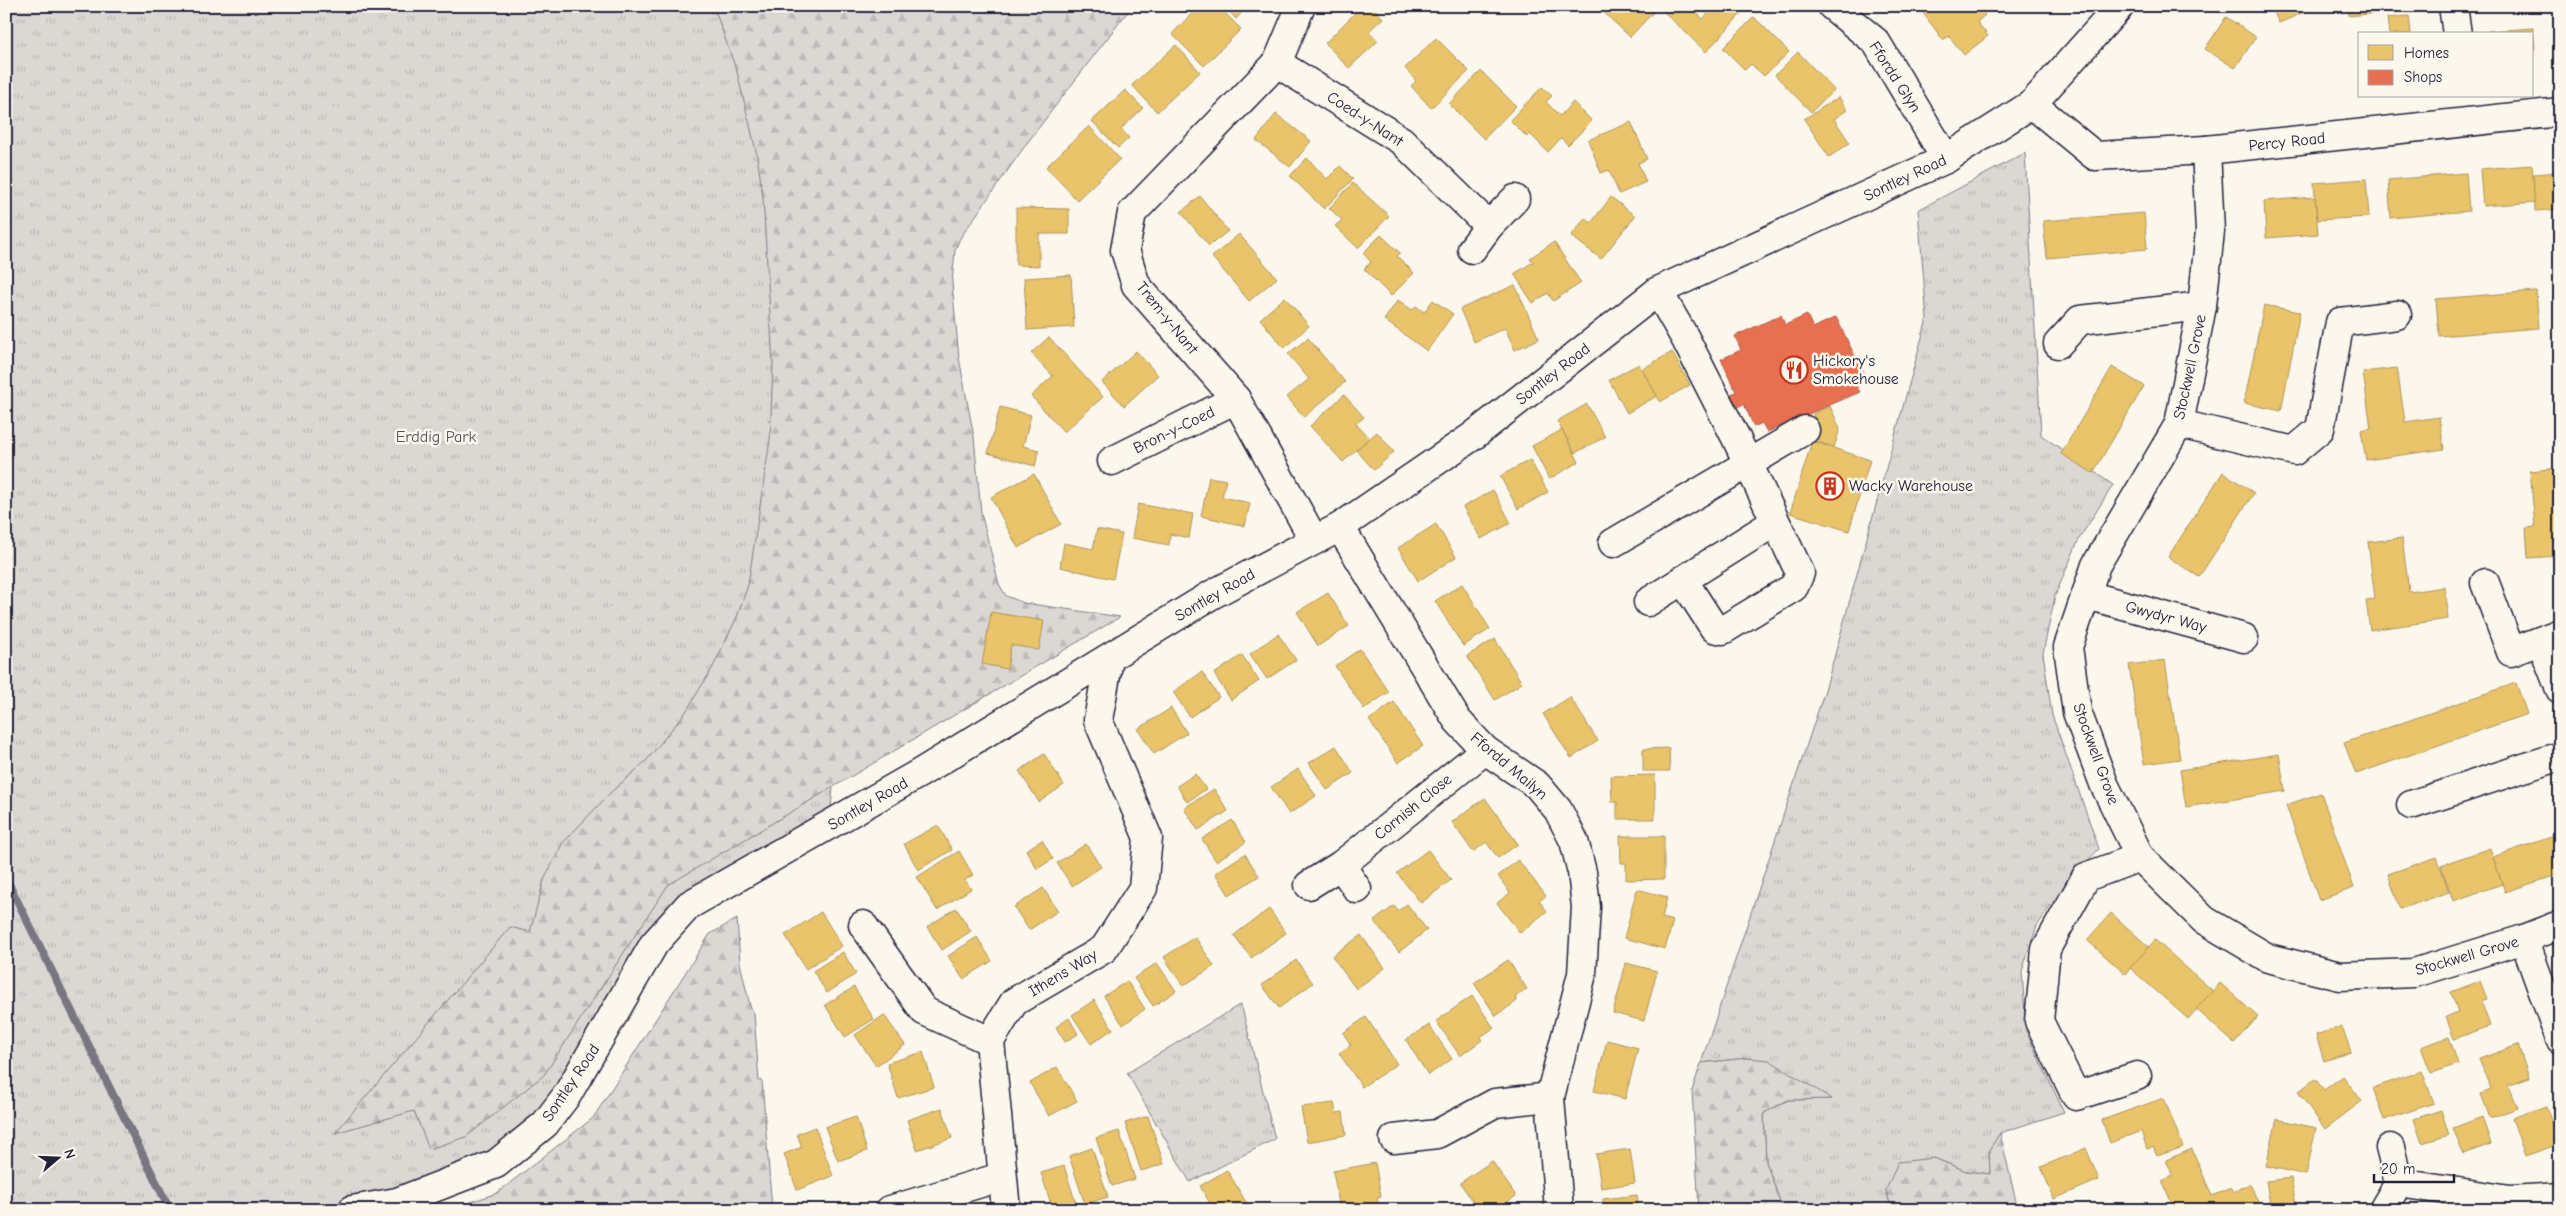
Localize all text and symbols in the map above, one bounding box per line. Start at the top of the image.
legend [2358,32,2534,98]
street label: Ffordd Glyn [1865,38,1925,116]
text: Homes [2404,44,2449,62]
text: Shops [2404,68,2442,86]
street label: Coed-y-Nant [1324,88,1407,150]
street label: Percy Road [2248,129,2326,155]
street label: Sontley Road [1861,151,1949,205]
street label: Trem-y-Nant [1132,278,1202,358]
street label: Stockwell Grove [2170,313,2210,421]
street label: Sontley Road [1512,339,1594,409]
place label: Hickory's Smokehouse [1813,352,1899,388]
restaurant icon: Hickory's Smokehouse [1779,355,1809,385]
street label: Bron-y-Coed [1130,403,1218,457]
park label: Erddig Park [396,428,477,446]
building icon: Wacky Warehouse [1815,471,1845,501]
place label: Wacky Warehouse [1849,477,1973,495]
street label: Sontley Road [1172,565,1258,625]
street label: Gwydyr Way [2123,598,2209,637]
street label: Stockwell Grove [2069,701,2123,807]
street label: Ffordd Mailyn [1467,729,1551,803]
street label: Cornish Close [1371,770,1455,844]
street label: Sontley Road [825,774,911,834]
street label: Stockwell Grove [2413,933,2521,979]
street label: Ithens Way [1026,945,1101,1000]
street label: Sontley Road [539,1041,603,1125]
north arrow [32,1134,82,1184]
text: N [60,1147,79,1161]
scale bar [2374,1151,2454,1183]
text: 20 m [2381,1160,2415,1178]

